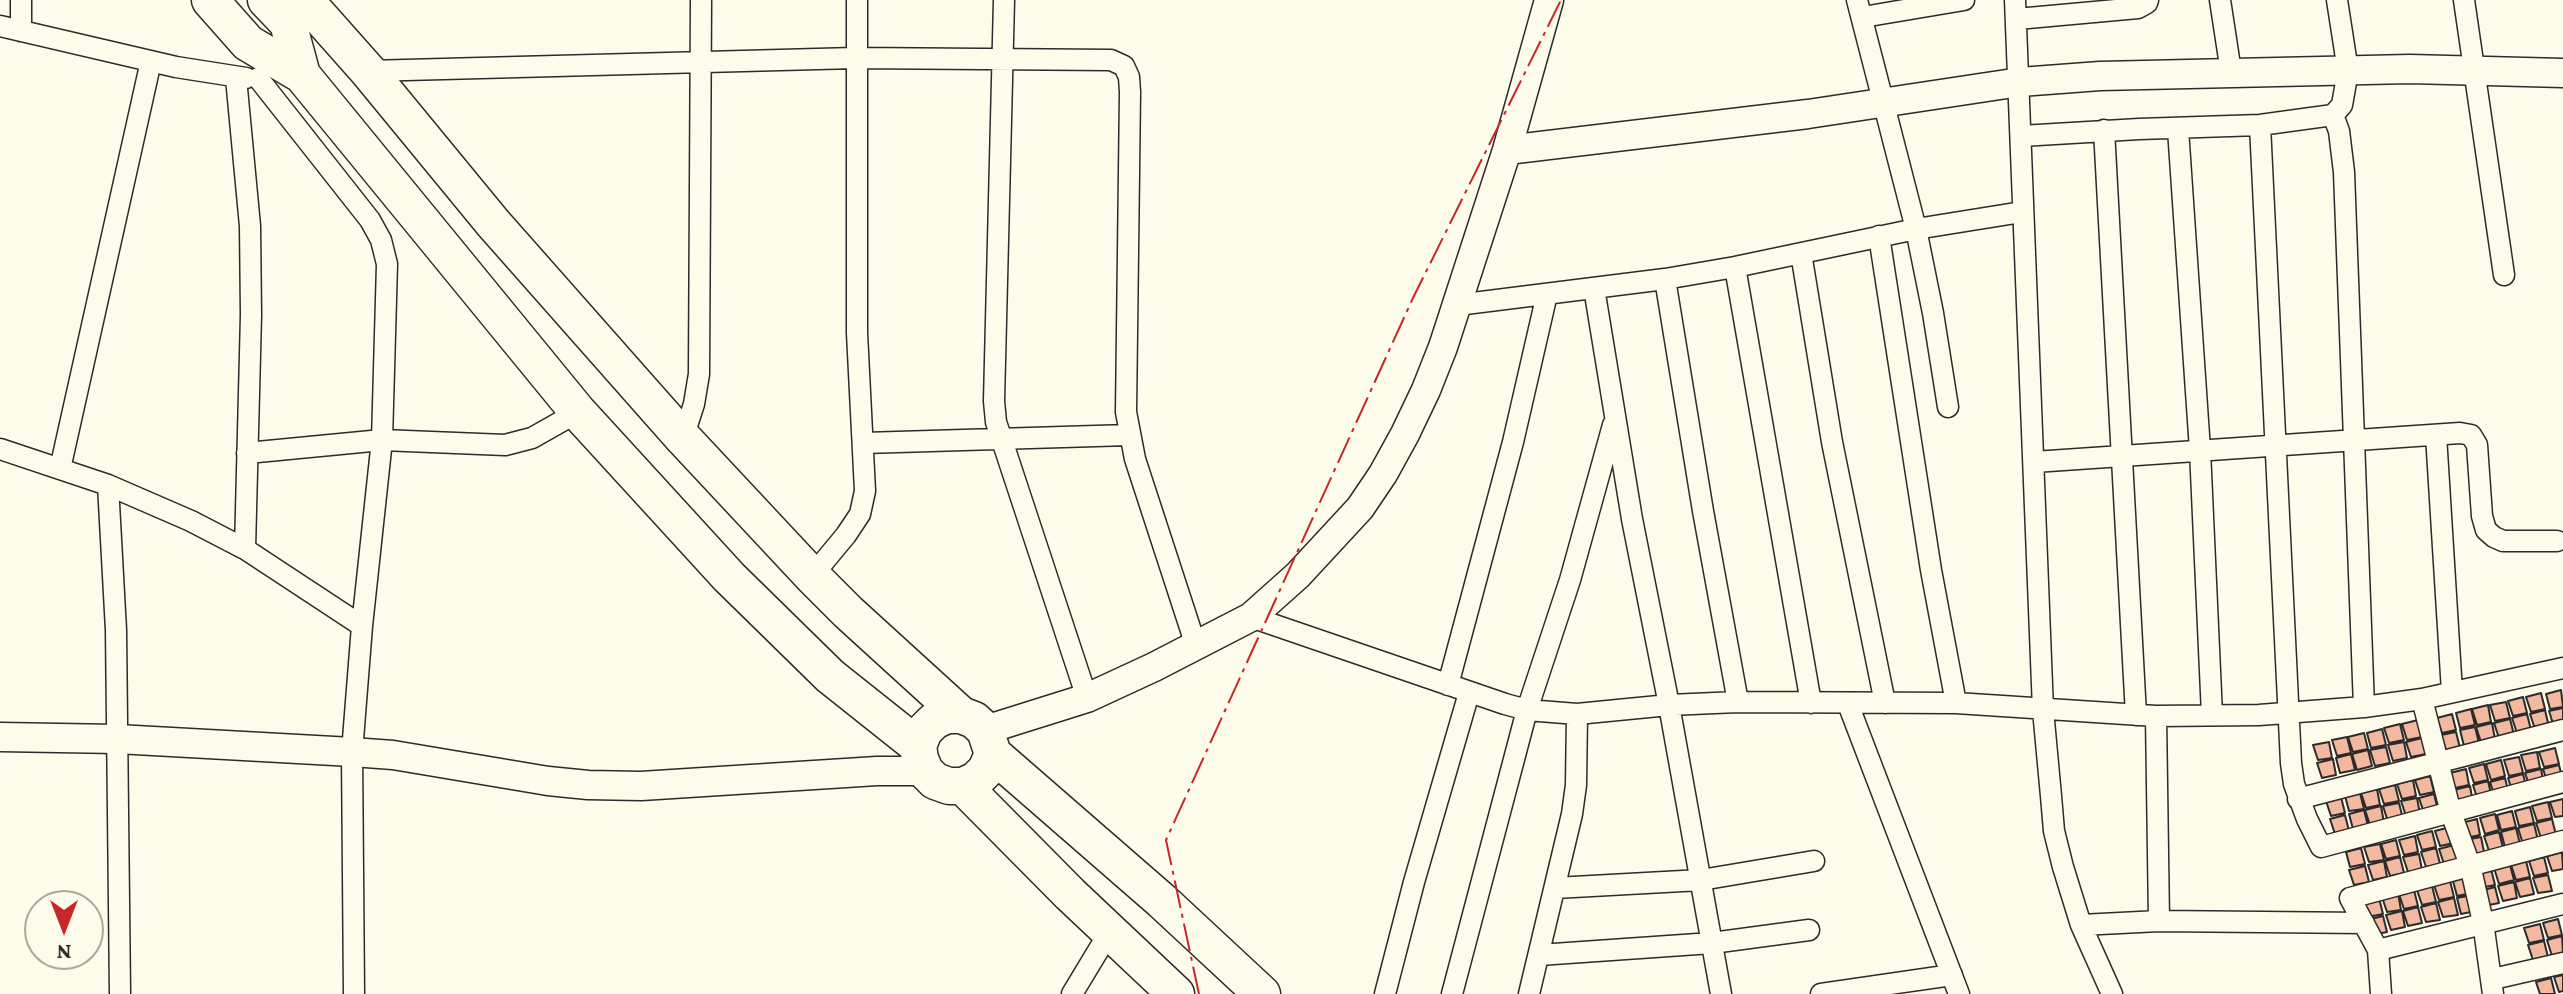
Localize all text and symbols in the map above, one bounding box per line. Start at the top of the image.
north arrow [24,890,104,970]
text: N [57,940,72,965]

